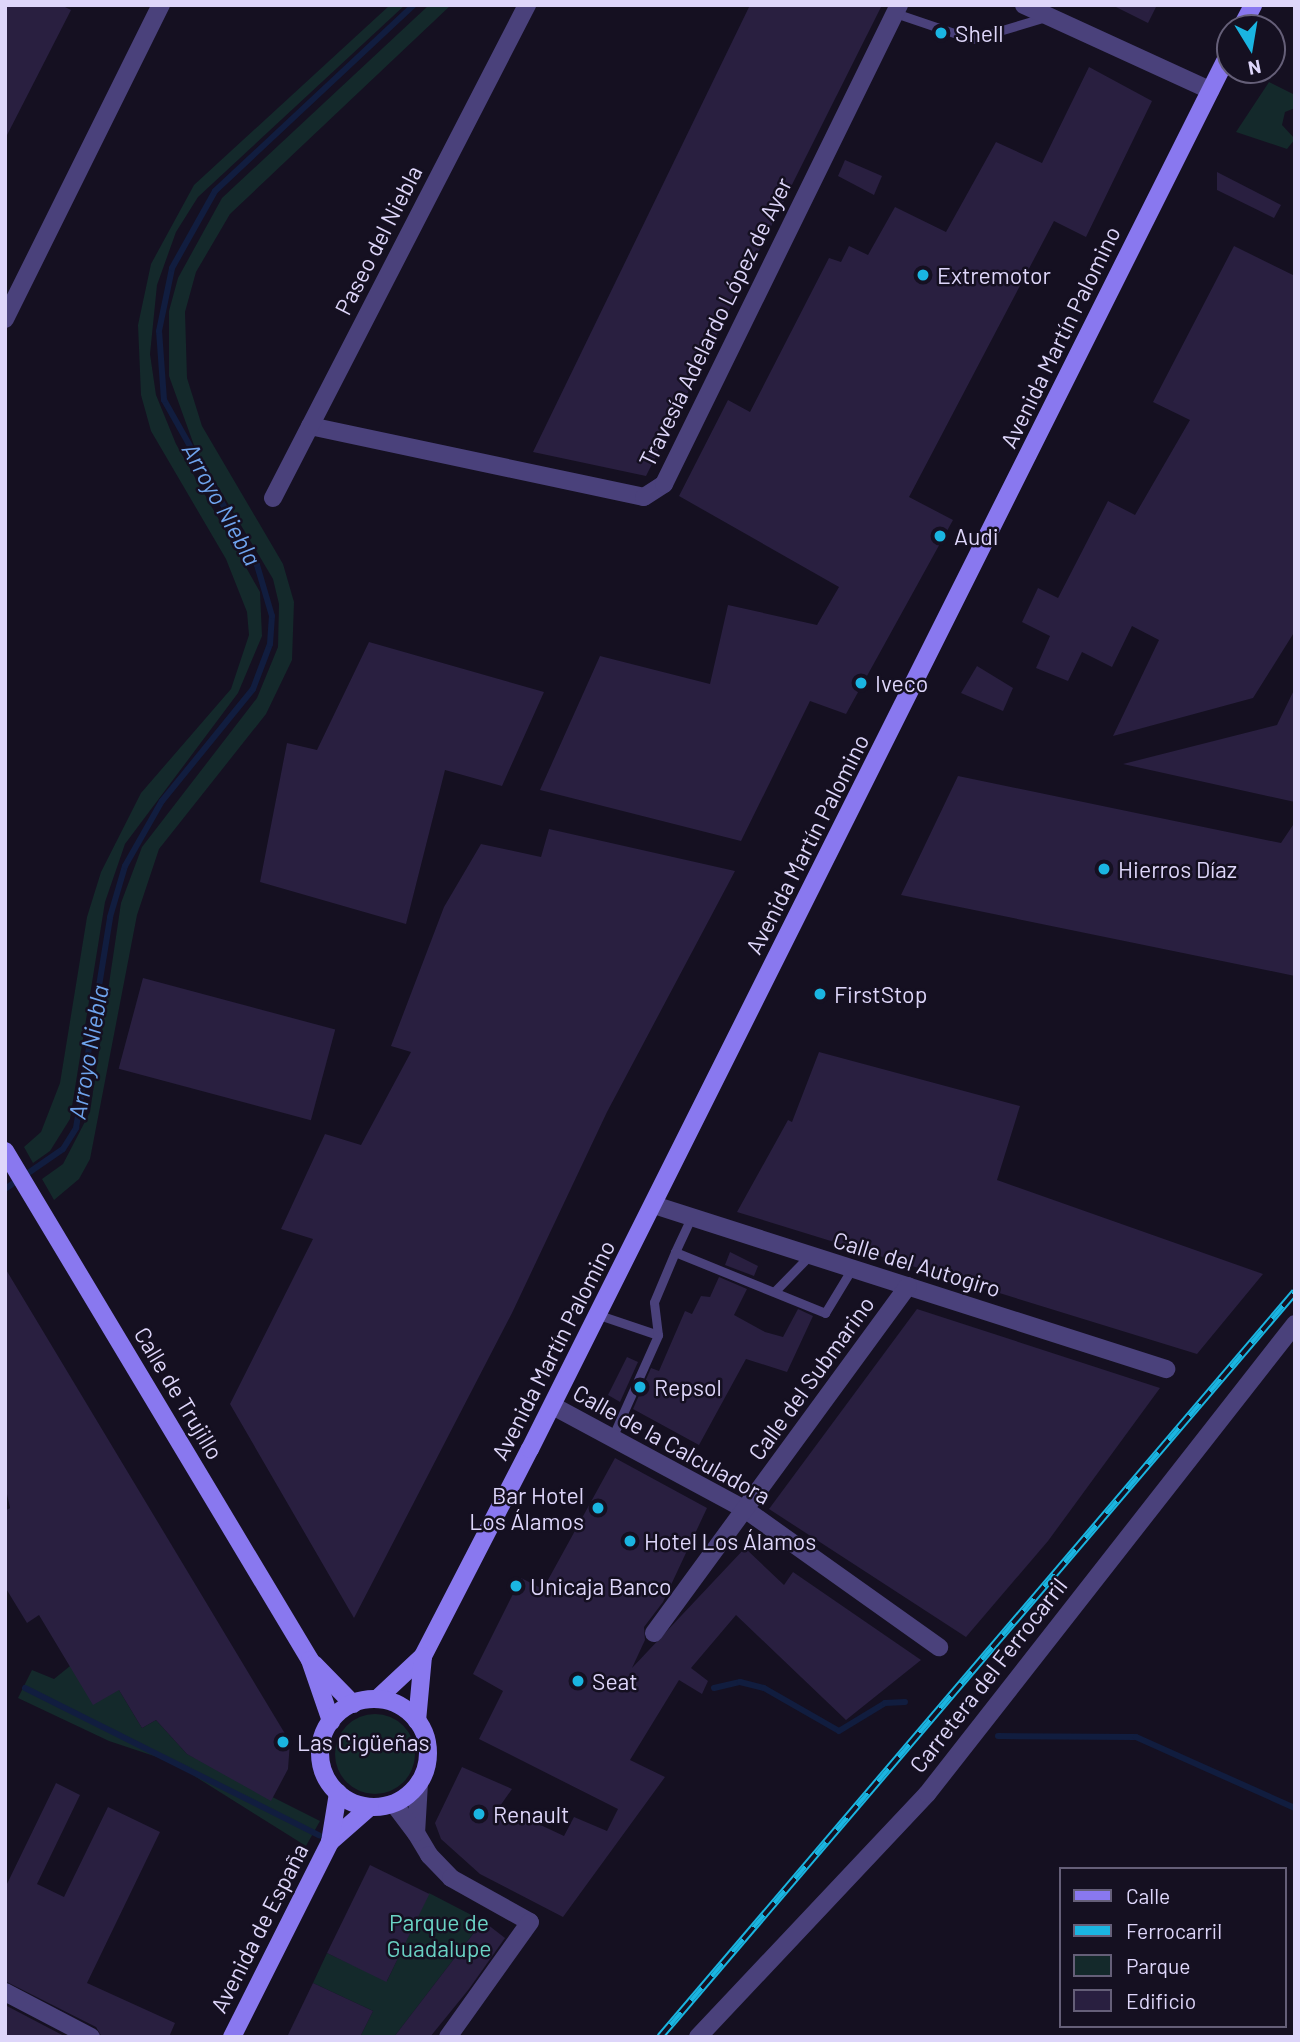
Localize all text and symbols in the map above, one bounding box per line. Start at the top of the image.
north arrow [1216,14,1286,84]
place label: Shell [955,19,1004,47]
marker: Shell [933,25,949,41]
text: N [1246,56,1263,81]
street label: Paseo del Niebla [329,161,427,319]
street label: Travesía Adelardo López de Ayer [633,173,797,471]
street label: Avenida Martín Palomino [994,222,1126,452]
place label: Extremotor [937,261,1051,289]
marker: Extremotor [915,267,931,283]
water label: Arroyo Niebla [177,438,267,570]
place label: Audi [954,522,999,550]
marker: Audi [932,528,948,544]
place label: Iveco [875,669,928,697]
marker: Iveco [853,675,869,691]
street label: Avenida Martín Palomino [739,729,875,959]
place label: Hierros Díaz [1118,855,1237,883]
marker: Hierros Díaz [1096,861,1112,877]
place label: FirstStop [834,980,927,1008]
water label: Arroyo Niebla [62,983,114,1121]
marker: FirstStop [812,986,828,1002]
street label: Calle del Autogiro [830,1225,1004,1303]
street label: Avenida Martín Palomino [485,1235,621,1465]
street label: Calle del Submarino [742,1291,880,1465]
street label: Calle de Trujillo [129,1322,229,1464]
place label: Repsol [654,1373,722,1401]
street label: Calle de la Calculadora [568,1378,776,1510]
marker: Repsol [632,1379,648,1395]
place label: Bar Hotel Los Álamos [469,1481,584,1535]
marker: Bar Hotel Los Álamos [590,1500,606,1516]
place label: Hotel Los Álamos [644,1527,816,1555]
marker: Hotel Los Álamos [622,1533,638,1549]
place label: Unicaja Banco [530,1572,672,1600]
street label: Carretera del Ferrocarril [904,1572,1072,1778]
marker: Unicaja Banco [508,1578,524,1594]
place label: Seat [592,1667,638,1695]
marker: Seat [570,1673,586,1689]
place label: Las Cigüeñas [297,1728,429,1756]
marker: Las Cigüeñas [275,1734,291,1750]
place label: Renault [493,1800,569,1828]
marker: Renault [471,1806,487,1822]
street label: Avenida de España [204,1839,314,2017]
legend [1058,1867,1286,2028]
text: Calle [1126,1883,1170,1908]
park label: Parque de Guadalupe [387,1908,491,1962]
text: Ferrocarril [1126,1918,1222,1943]
text: Parque [1126,1953,1191,1978]
text: Edificio [1126,1988,1196,2013]

